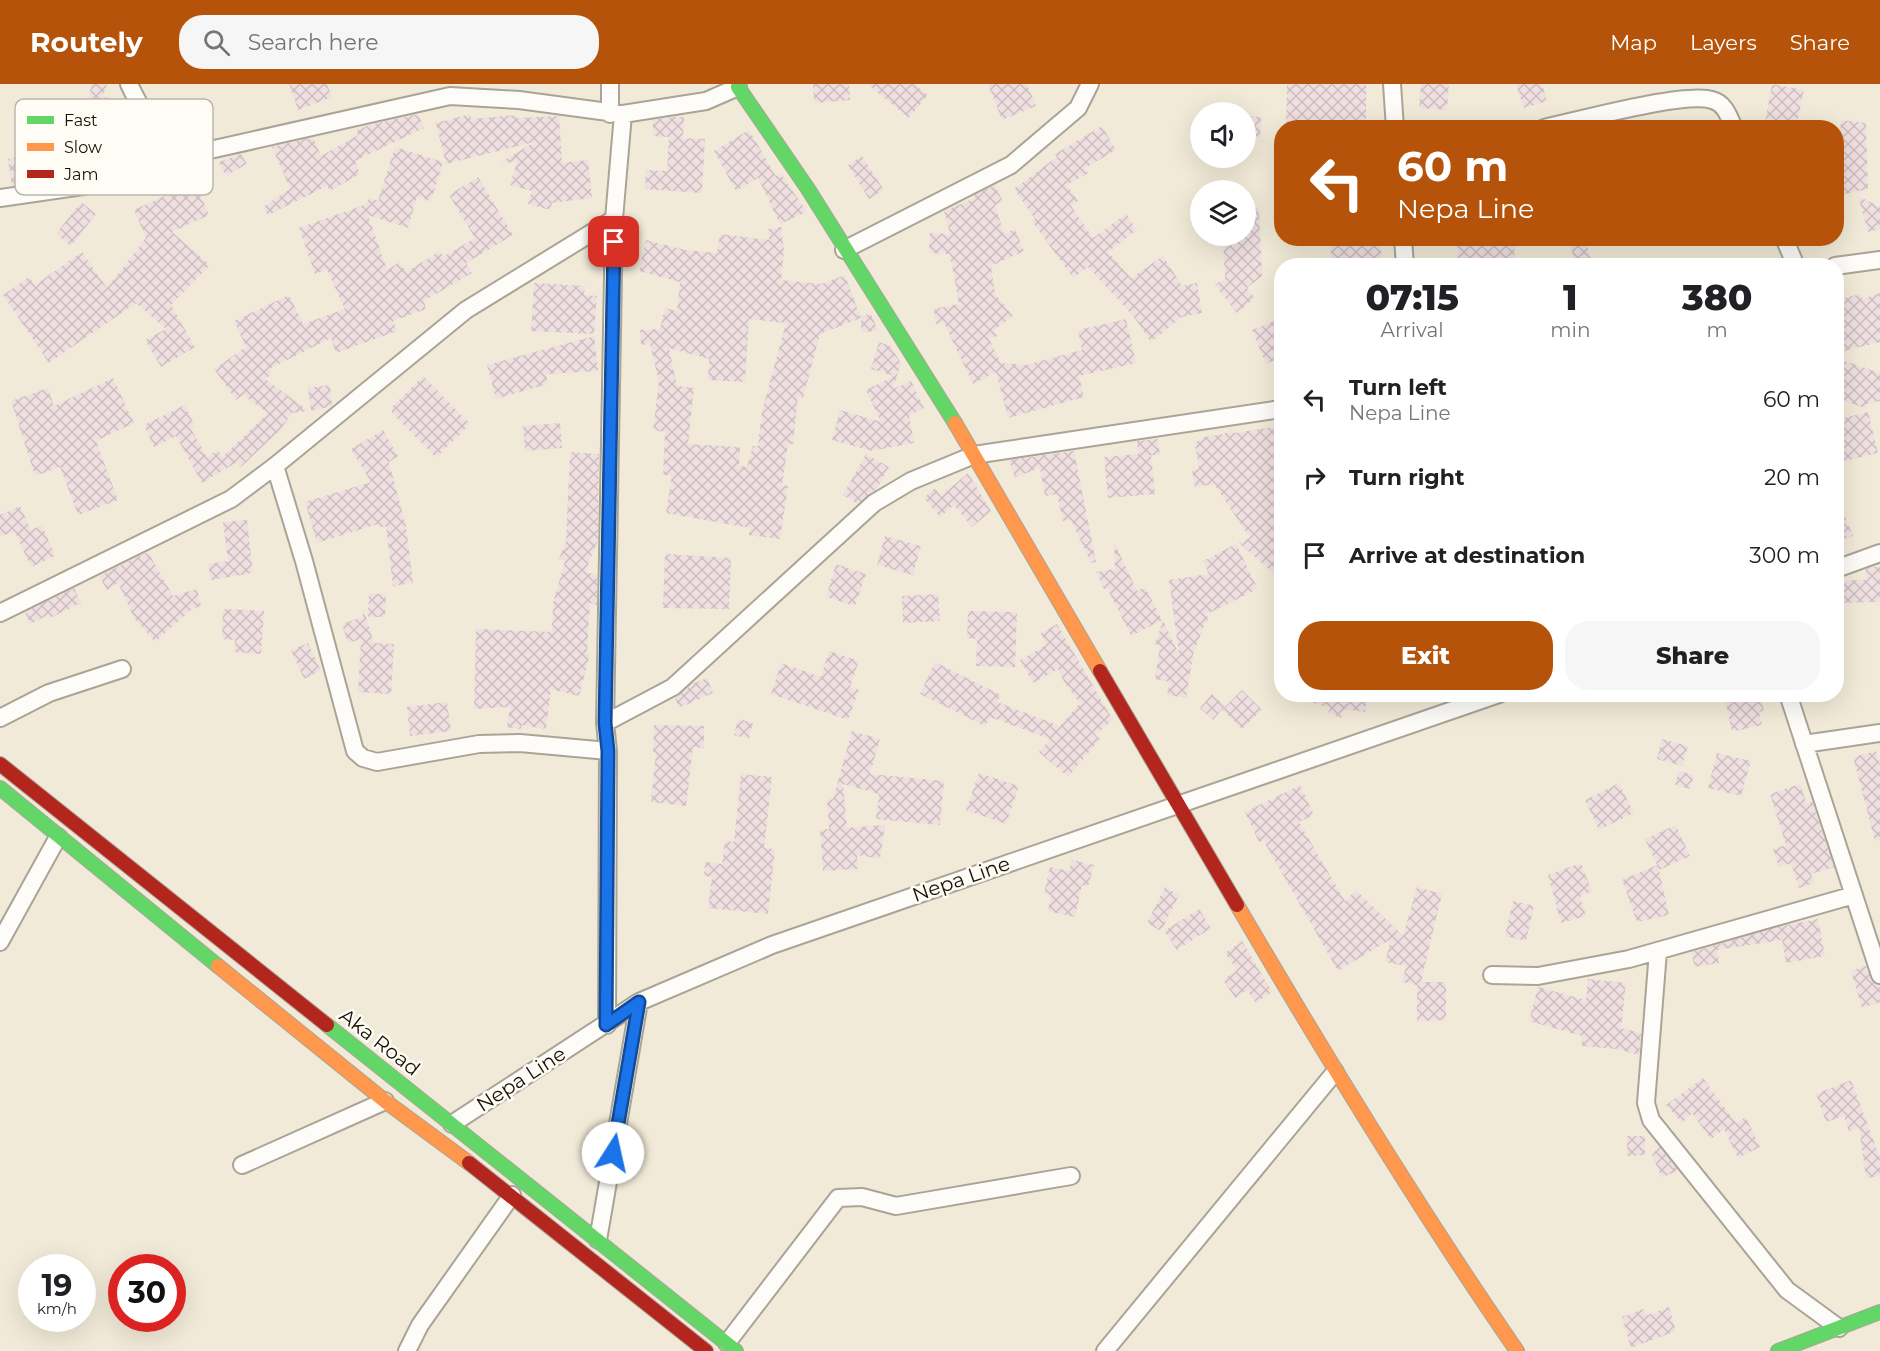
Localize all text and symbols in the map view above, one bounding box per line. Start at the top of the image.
search box [179,15,599,69]
text: Routely [30,25,143,59]
icon: search [200,26,233,59]
text: Search here [248,29,379,56]
text: Map [1610,30,1657,55]
text: Layers [1690,30,1757,55]
text: Share [1790,30,1850,55]
legend [15,99,213,195]
map controls [1190,102,1256,246]
button: sound [1190,102,1256,168]
text: Fast [64,111,98,130]
text: Slow [64,138,102,157]
text: 60 m [1397,140,1508,192]
icon: left [1298,144,1376,222]
text: Jam [63,165,98,184]
button: layers [1190,180,1256,246]
text: Nepa Line [1397,192,1534,225]
pin [588,216,639,267]
icon: arrive [597,225,630,258]
text: 07:15 [1366,275,1459,319]
text: 1 [1563,275,1578,319]
text: 380 [1682,275,1752,319]
text: Arrival [1381,318,1444,342]
text: min [1550,318,1590,342]
text: m [1707,318,1728,342]
text: Turn left [1349,374,1447,401]
icon: left [1298,383,1331,416]
text: 60 m [1763,386,1820,413]
text: Nepa Line [1349,401,1451,425]
icon: right [1298,461,1331,494]
text: Turn right [1349,464,1464,491]
text: 20 m [1764,464,1820,491]
icon: arrive [1298,539,1331,572]
text: Arrive at destination [1349,542,1585,569]
text: 300 m [1749,542,1820,569]
button: Exit [1298,621,1553,690]
button: Share [1565,621,1820,690]
street label: Nepa Line [909,851,1013,907]
street label: Aka Road [335,1003,425,1081]
street label: Nepa Line [472,1041,570,1117]
position arrow [581,1121,645,1185]
speed limit sign: 30 [108,1254,186,1332]
text: 19 [42,1267,72,1304]
text: km/h [37,1299,77,1318]

